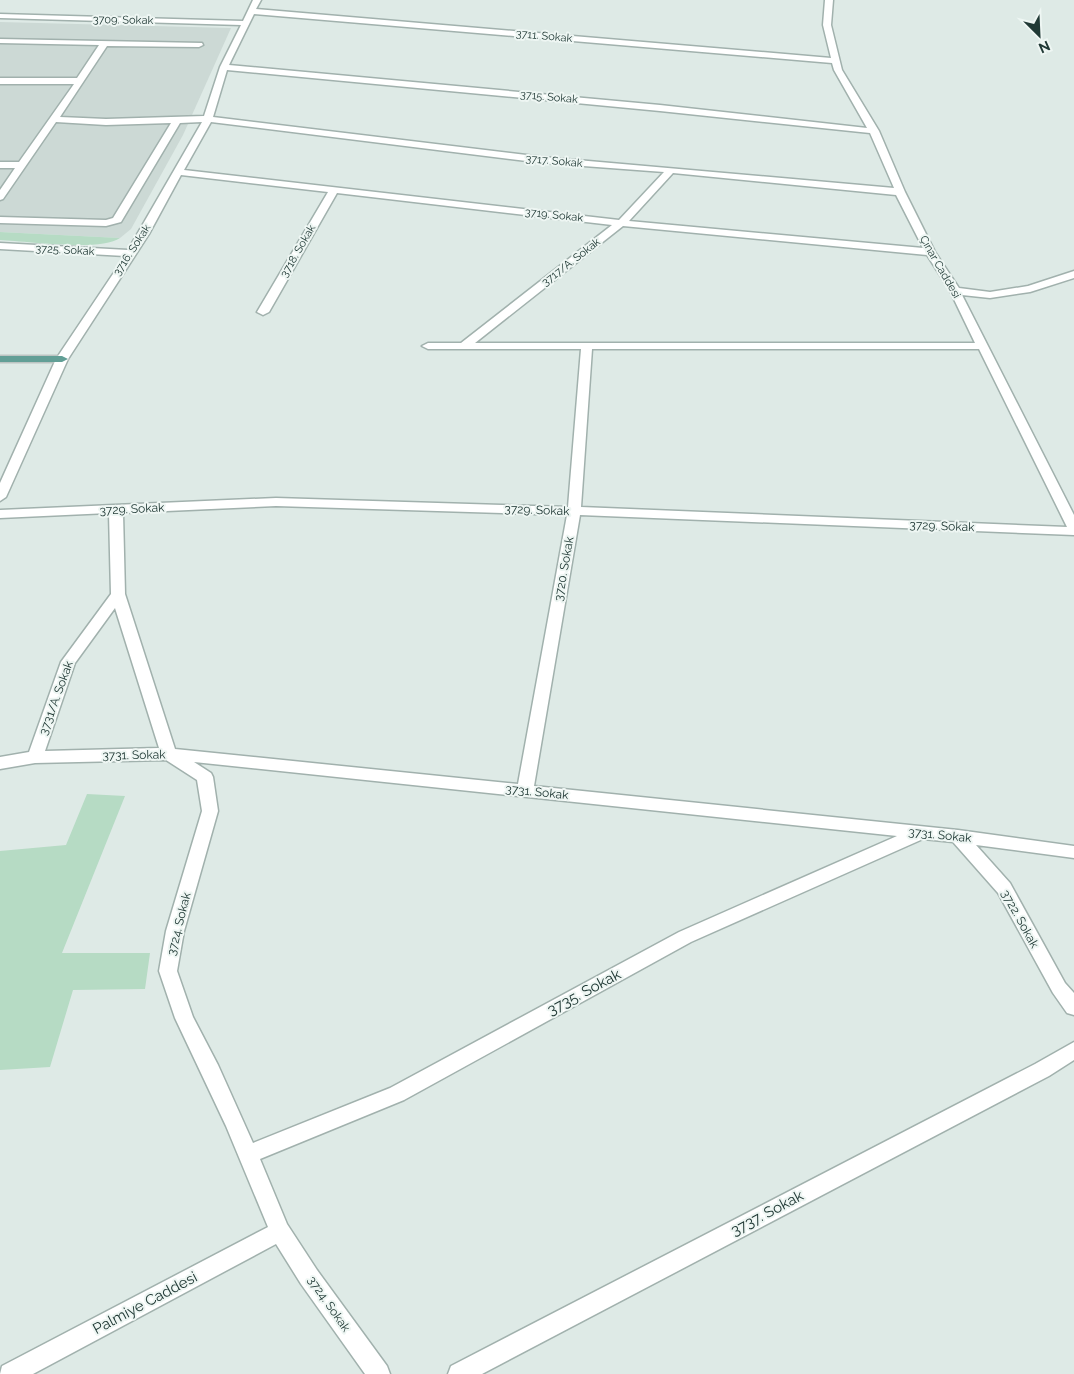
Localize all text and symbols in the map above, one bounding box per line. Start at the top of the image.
north arrow [1014,10,1064,60]
street label: 3709. Sokak [93,13,154,27]
street label: 3711. Sokak [515,27,573,45]
text: N [1036,37,1052,56]
street label: 3715. Sokak [519,88,579,106]
street label: 3717. Sokak [525,152,583,170]
street label: 3719. Sokak [524,205,584,225]
street label: 3716. Sokak [111,222,154,278]
street label: 3718. Sokak [278,222,318,280]
street label: Çınar Caddesi [917,233,963,301]
street label: 3717/A. Sokak [539,235,603,289]
street label: 3725. Sokak [35,242,95,258]
street label: 3729. Sokak [99,500,165,518]
street label: 3729. Sokak [504,502,570,518]
street label: 3729. Sokak [909,518,975,534]
street label: 3720. Sokak [551,535,577,602]
street label: 3731/A. Sokak [36,658,76,737]
street label: 3731. Sokak [102,747,166,763]
street label: 3731. Sokak [505,782,570,802]
street label: 3731. Sokak [908,825,973,845]
street label: 3722. Sokak [998,888,1042,951]
street label: 3724. Sokak [164,890,194,957]
street label: 3735. Sokak [544,965,624,1019]
street label: 3737. Sokak [728,1186,806,1240]
street label: Palmiye Caddesi [90,1268,200,1338]
street label: 3724. Sokak [305,1274,354,1335]

